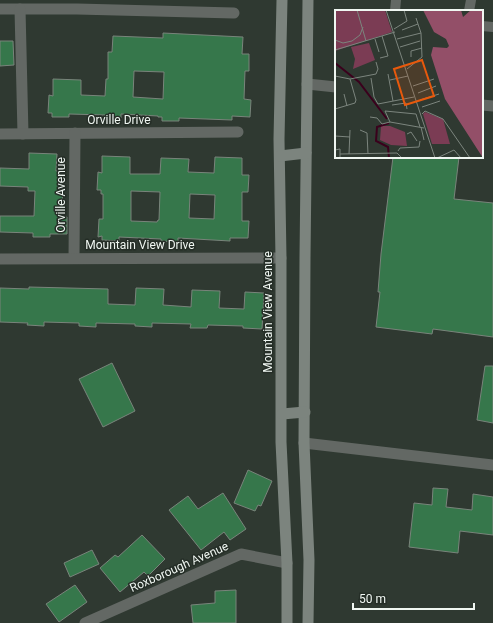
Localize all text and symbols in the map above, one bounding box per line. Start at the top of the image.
inset map [335,10,483,158]
street label: Orville Drive [87,113,151,127]
street label: Orville Avenue [54,157,68,233]
street label: Mountain View Drive [85,238,195,252]
street label: Mountain View Avenue [261,251,275,373]
street label: Roxborough Avenue [127,539,231,595]
scale bar [353,585,474,611]
text: 50 m [359,592,386,606]

